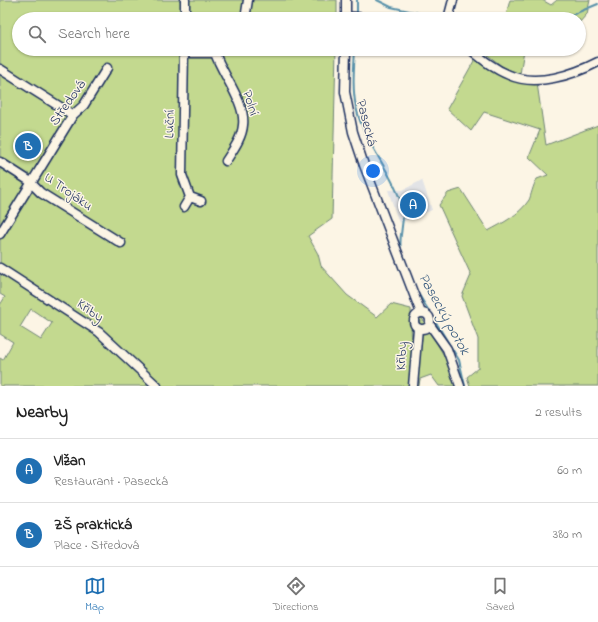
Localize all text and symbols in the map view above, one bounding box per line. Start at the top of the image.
search box [12,12,586,56]
icon: search [26,23,48,45]
text: Search here [58,23,130,45]
street label: Středová [44,76,92,130]
street label: Polní [236,88,264,119]
street label: Pasecká [350,97,382,149]
street label: Luční [159,109,181,139]
pin: B [15,131,41,161]
your location [363,161,383,181]
street label: U Trojáku [39,167,97,217]
pin: A [400,190,426,220]
water label: Pasecký potok [412,269,476,361]
street label: Křiby [72,294,108,329]
street label: Křiby [391,341,414,371]
text: Nearby [16,400,68,425]
text: 2 results [535,403,582,422]
text: Vlžan [54,450,85,472]
text: A [25,461,33,480]
text: 60 m [557,461,582,480]
text: Restaurant · Pasecká [54,472,168,491]
text: ZŠ praktická [54,514,132,536]
text: B [25,525,33,544]
text: 380 m [553,525,582,544]
text: Place · Středová [54,536,139,555]
tab: Map [84,575,106,615]
tab: Directions [273,575,318,615]
tab: Saved [486,575,514,615]

